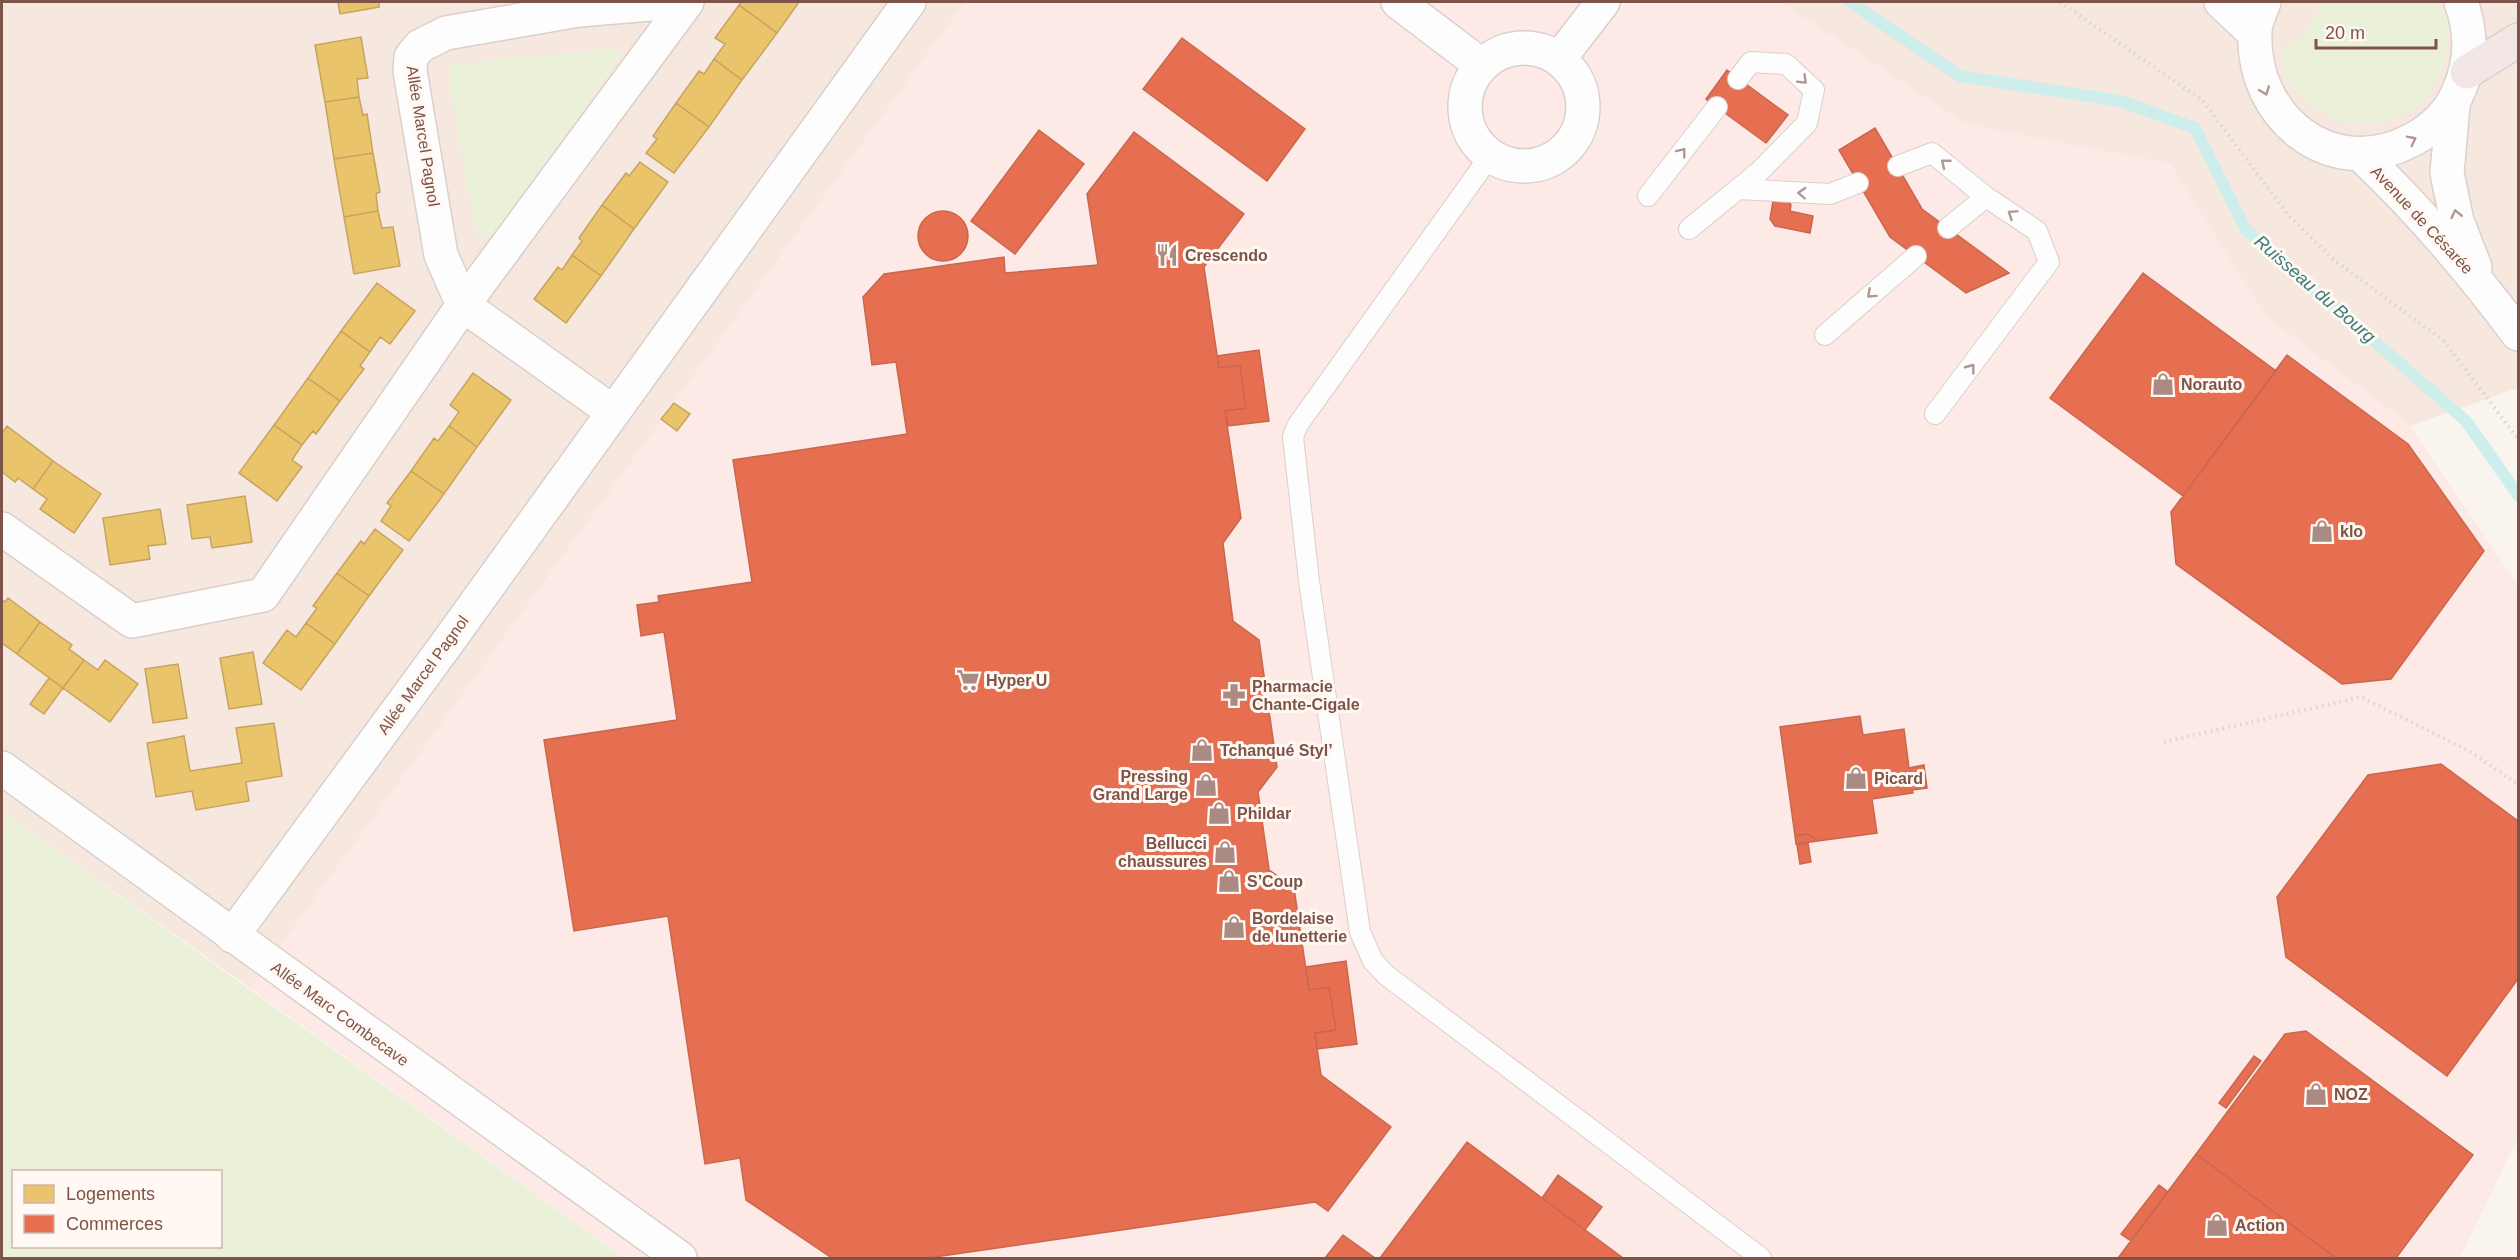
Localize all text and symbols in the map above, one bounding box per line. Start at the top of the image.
scale bar [2316,12,2436,50]
text: 20 m [2325,23,2365,43]
street label: Allée Marcel Pagnol [403,64,443,208]
one-way arrow [1796,72,1807,83]
one-way arrow [2258,85,2270,96]
one-way arrow [2405,136,2416,147]
one-way arrow [1675,147,1686,158]
one-way arrow [1940,159,1951,170]
street label: Avenue de Césarée [2368,163,2476,277]
one-way arrow [1797,186,1806,199]
one-way arrow [2450,209,2463,219]
one-way arrow [2008,210,2019,221]
water label: Ruisseau du Bourg [2251,231,2379,347]
restaurant icon: Crescendo [1154,242,1180,268]
place label: Crescendo [1185,247,1268,264]
one-way arrow [1867,287,1878,298]
one-way arrow [1964,364,1975,375]
shop icon: Norauto [2150,371,2176,397]
place label: Norauto [2181,376,2243,393]
shop icon: klo [2309,518,2335,544]
place label: klo [2340,523,2363,540]
street label: Allée Marcel Pagnol [374,612,472,738]
supermarket icon: Hyper U [955,667,981,693]
place label: Hyper U [986,672,1047,689]
place label: Pharmacie Chante-Cigale [1252,678,1360,713]
pharmacy icon: Pharmacie Chante-Cigale [1221,682,1247,708]
shop icon: Tchanqué Styl’ [1189,737,1215,763]
place label: Tchanqué Styl’ [1220,742,1333,759]
shop icon: Picard [1843,765,1869,791]
place label: Pressing Grand Large [1093,768,1188,803]
place label: Picard [1874,770,1923,787]
shop icon: Pressing Grand Large [1193,772,1219,798]
shop icon: Phildar [1206,800,1232,826]
place label: Phildar [1237,805,1291,822]
place label: Bellucci chaussures [1118,835,1207,870]
shop icon: Bellucci chaussures [1212,839,1238,865]
shop icon: S’Coup [1216,868,1242,894]
place label: S’Coup [1247,873,1303,890]
place label: Bordelaise de lunetterie [1252,910,1347,945]
shop icon: Bordelaise de lunetterie [1221,914,1247,940]
street label: Allée Marc Combecave [268,959,412,1070]
shop icon: NOZ [2303,1081,2329,1107]
place label: NOZ [2334,1086,2368,1103]
legend [12,1170,222,1248]
text: Logements [66,1184,155,1204]
shop icon: Action [2204,1212,2230,1238]
text: Commerces [66,1214,163,1234]
place label: Action [2235,1217,2285,1234]

